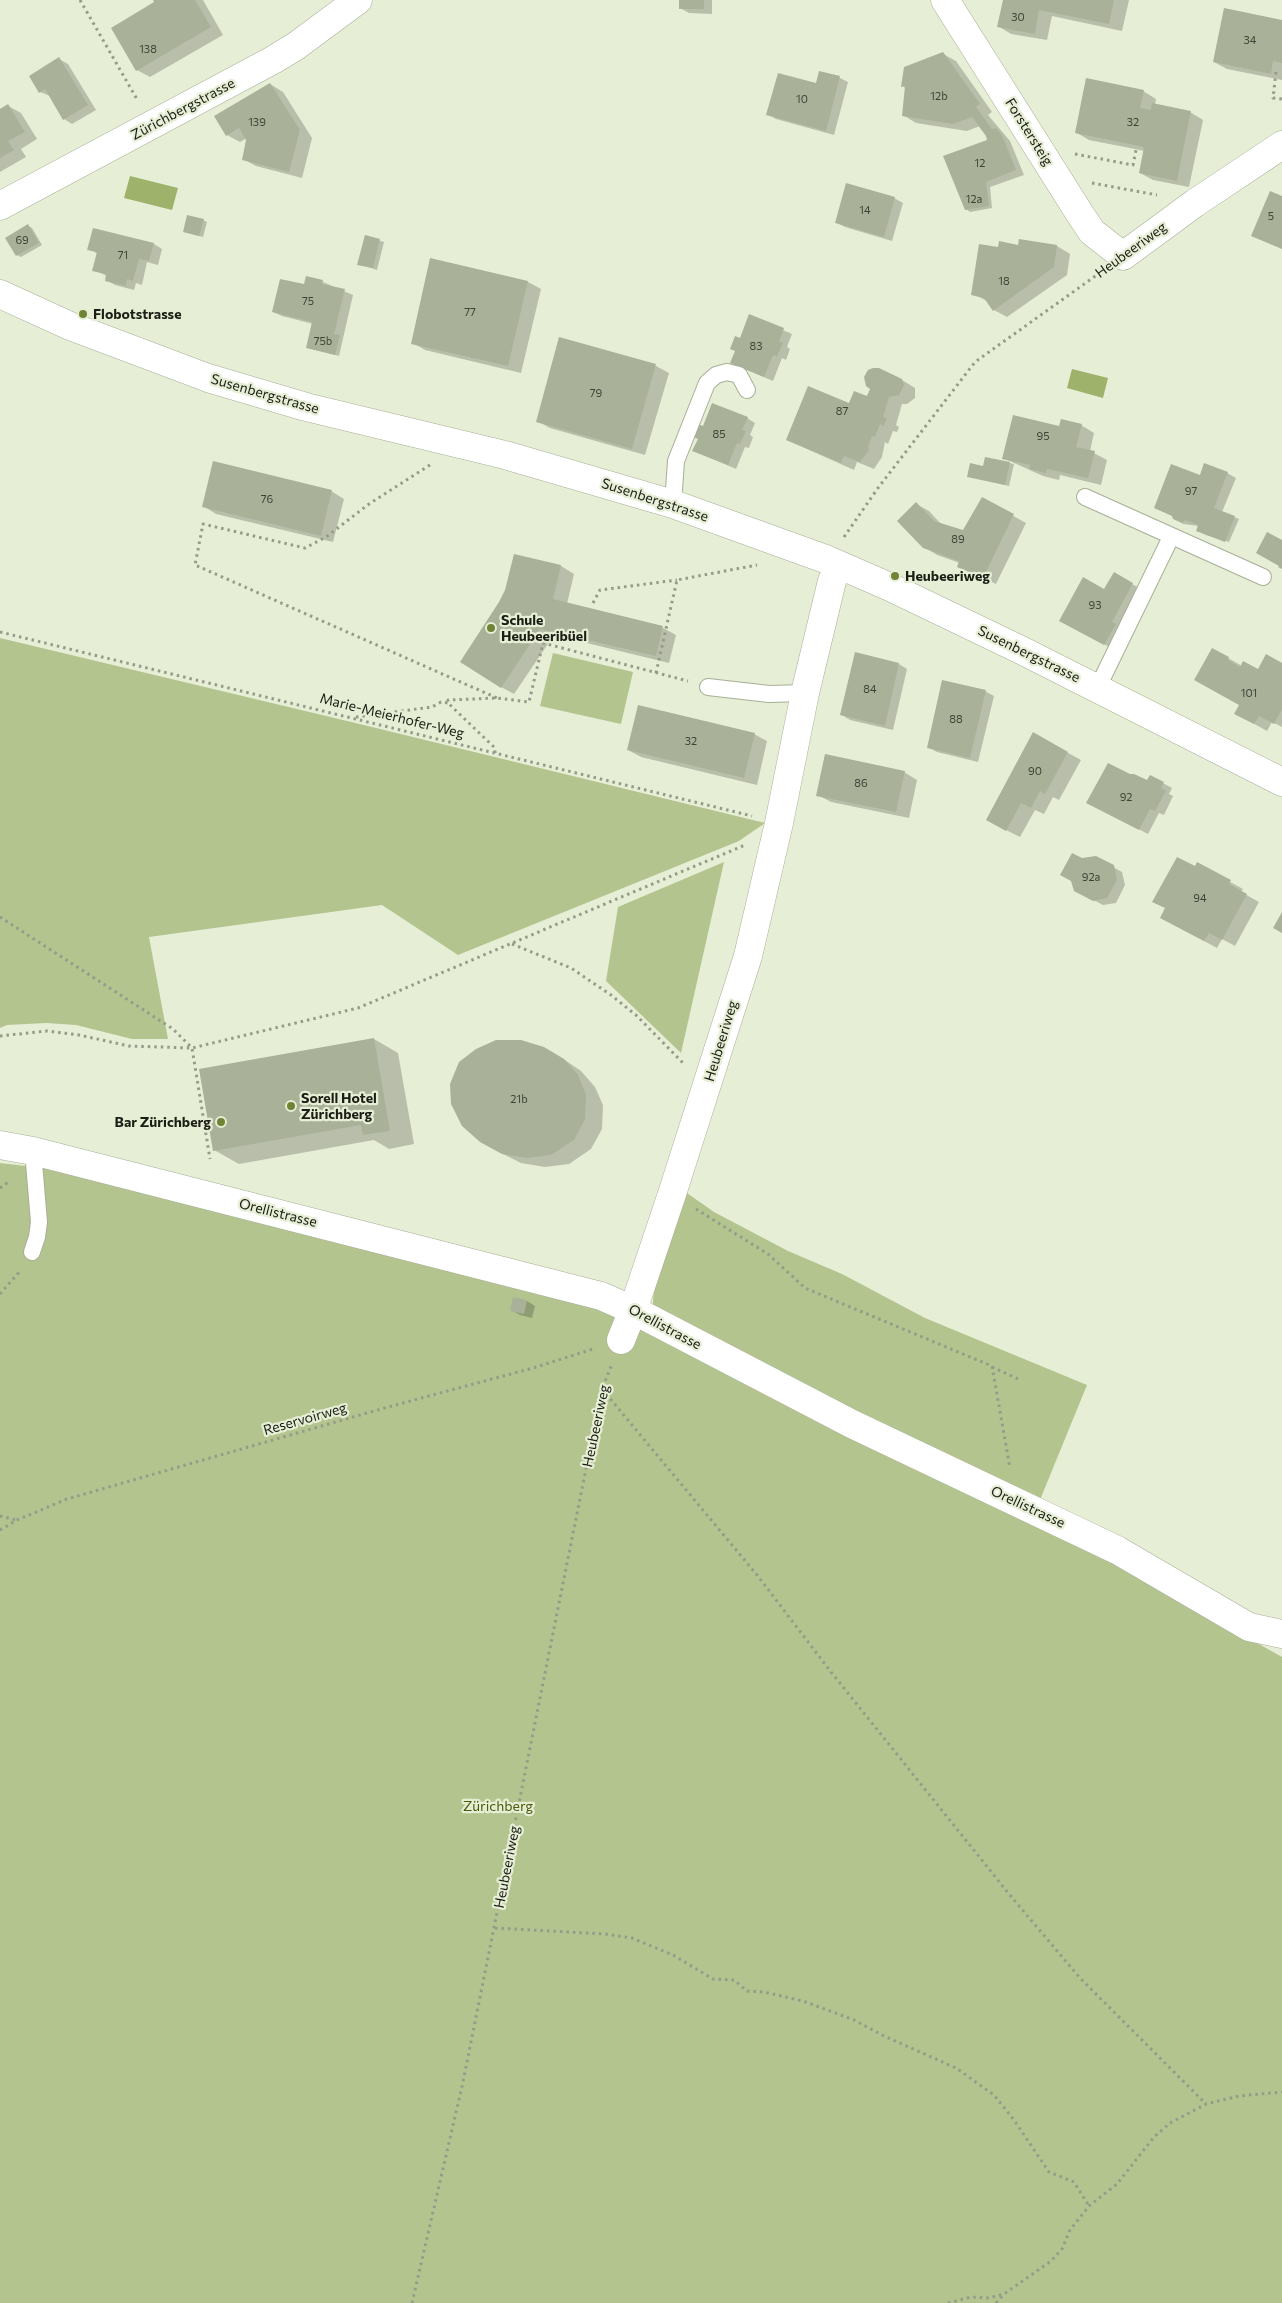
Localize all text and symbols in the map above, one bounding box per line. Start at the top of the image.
house number: 30 [1011,10,1025,24]
house number: 34 [1244,33,1256,47]
house number: 138 [139,42,157,56]
street label: Zürichbergstrasse [128,75,238,143]
house number: 12b [930,89,948,103]
house number: 10 [796,92,808,106]
street label: Forstersteig [1002,95,1056,169]
house number: 139 [248,115,266,129]
house number: 32 [1127,115,1139,129]
house number: 12 [975,156,985,170]
house number: 12a [966,192,982,206]
house number: 14 [859,203,871,217]
house number: 5 [1268,209,1274,223]
street label: Heubeeriweg [1092,219,1170,281]
house number: 69 [15,233,29,247]
house number: 71 [118,248,128,262]
house number: 18 [998,274,1010,288]
house number: 75 [302,294,314,308]
house number: 77 [464,305,476,319]
place label: Flobotstrasse [93,306,182,322]
marker: Flobotstrasse [77,308,89,320]
house number: 75b [314,334,332,348]
house number: 83 [750,339,762,353]
street label: Susenbergstrasse [209,371,321,417]
house number: 79 [590,386,602,400]
house number: 87 [836,404,848,418]
house number: 85 [713,427,725,441]
house number: 95 [1037,429,1049,443]
street label: Susenbergstrasse [599,475,711,525]
house number: 97 [1185,484,1197,498]
house number: 76 [261,492,273,506]
house number: 89 [951,532,965,546]
place label: Heubeeriweg [905,568,990,584]
marker: Heubeeriweg [889,570,901,582]
house number: 93 [1089,598,1101,612]
place label: Schule Heubeeribüel [501,612,587,644]
marker: Schule Heubeeribüel [485,622,497,634]
street label: Susenbergstrasse [975,622,1083,686]
house number: 84 [863,682,877,696]
house number: 101 [1241,686,1257,700]
street label: Marie-Meierhofer-Weg [318,690,466,742]
house number: 88 [949,712,963,726]
house number: 32 [685,734,697,748]
house number: 90 [1028,764,1042,778]
house number: 86 [854,776,868,790]
house number: 92 [1120,790,1132,804]
house number: 92a [1082,870,1100,884]
house number: 94 [1193,891,1207,905]
street label: Heubeeriweg [701,998,741,1084]
place label: Sorell Hotel Zürichberg [301,1090,377,1122]
house number: 21b [510,1092,528,1106]
marker: Sorell Hotel Zürichberg [285,1100,297,1112]
place label: Bar Zürichberg [115,1114,211,1130]
marker: Bar Zürichberg [215,1116,227,1128]
street label: Orellistrasse [237,1195,319,1231]
street label: Orellistrasse [626,1301,704,1353]
street label: Heubeeriweg [579,1383,613,1469]
street label: Reservoirweg [261,1399,349,1439]
street label: Orellistrasse [988,1483,1068,1531]
park label: Zürichberg [463,1798,533,1814]
street label: Heubeeriweg [491,1824,523,1910]

